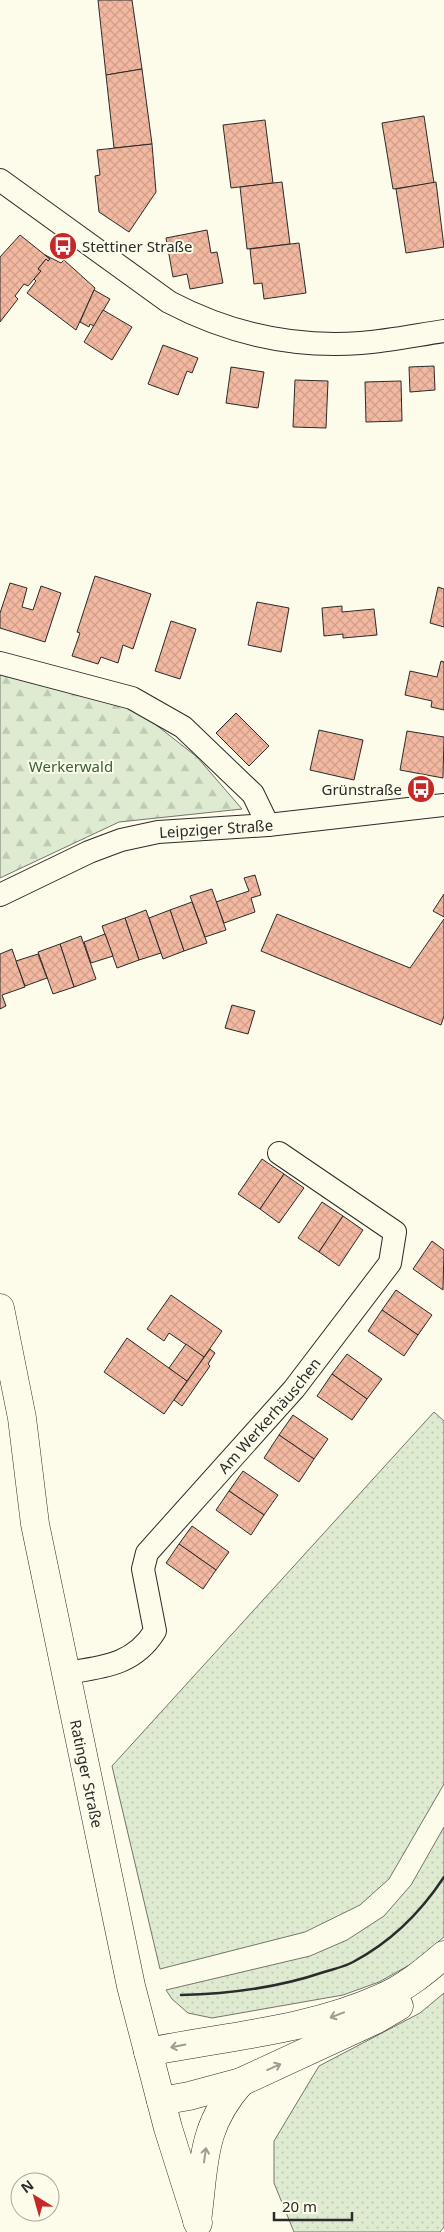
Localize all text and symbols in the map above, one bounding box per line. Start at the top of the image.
bus stop icon: Stettiner Straße [48,231,78,261]
place label: Stettiner Straße [82,236,193,256]
park label: Werkerwald [29,756,113,776]
bus stop icon: Grünstraße [406,774,436,804]
place label: Grünstraße [322,779,402,799]
street label: Leipziger Straße [158,815,274,842]
street label: Am Werkerhäuschen [213,1353,325,1477]
street label: Ratinger Straße [66,1718,108,1830]
one-way arrow [330,2011,345,2020]
one-way arrow [170,2041,186,2051]
one-way arrow [266,2062,281,2072]
one-way arrow [200,2147,210,2163]
north arrow [10,2172,60,2222]
text: N [17,2175,37,2197]
scale bar [274,2190,352,2222]
text: 20 m [282,2196,317,2216]

